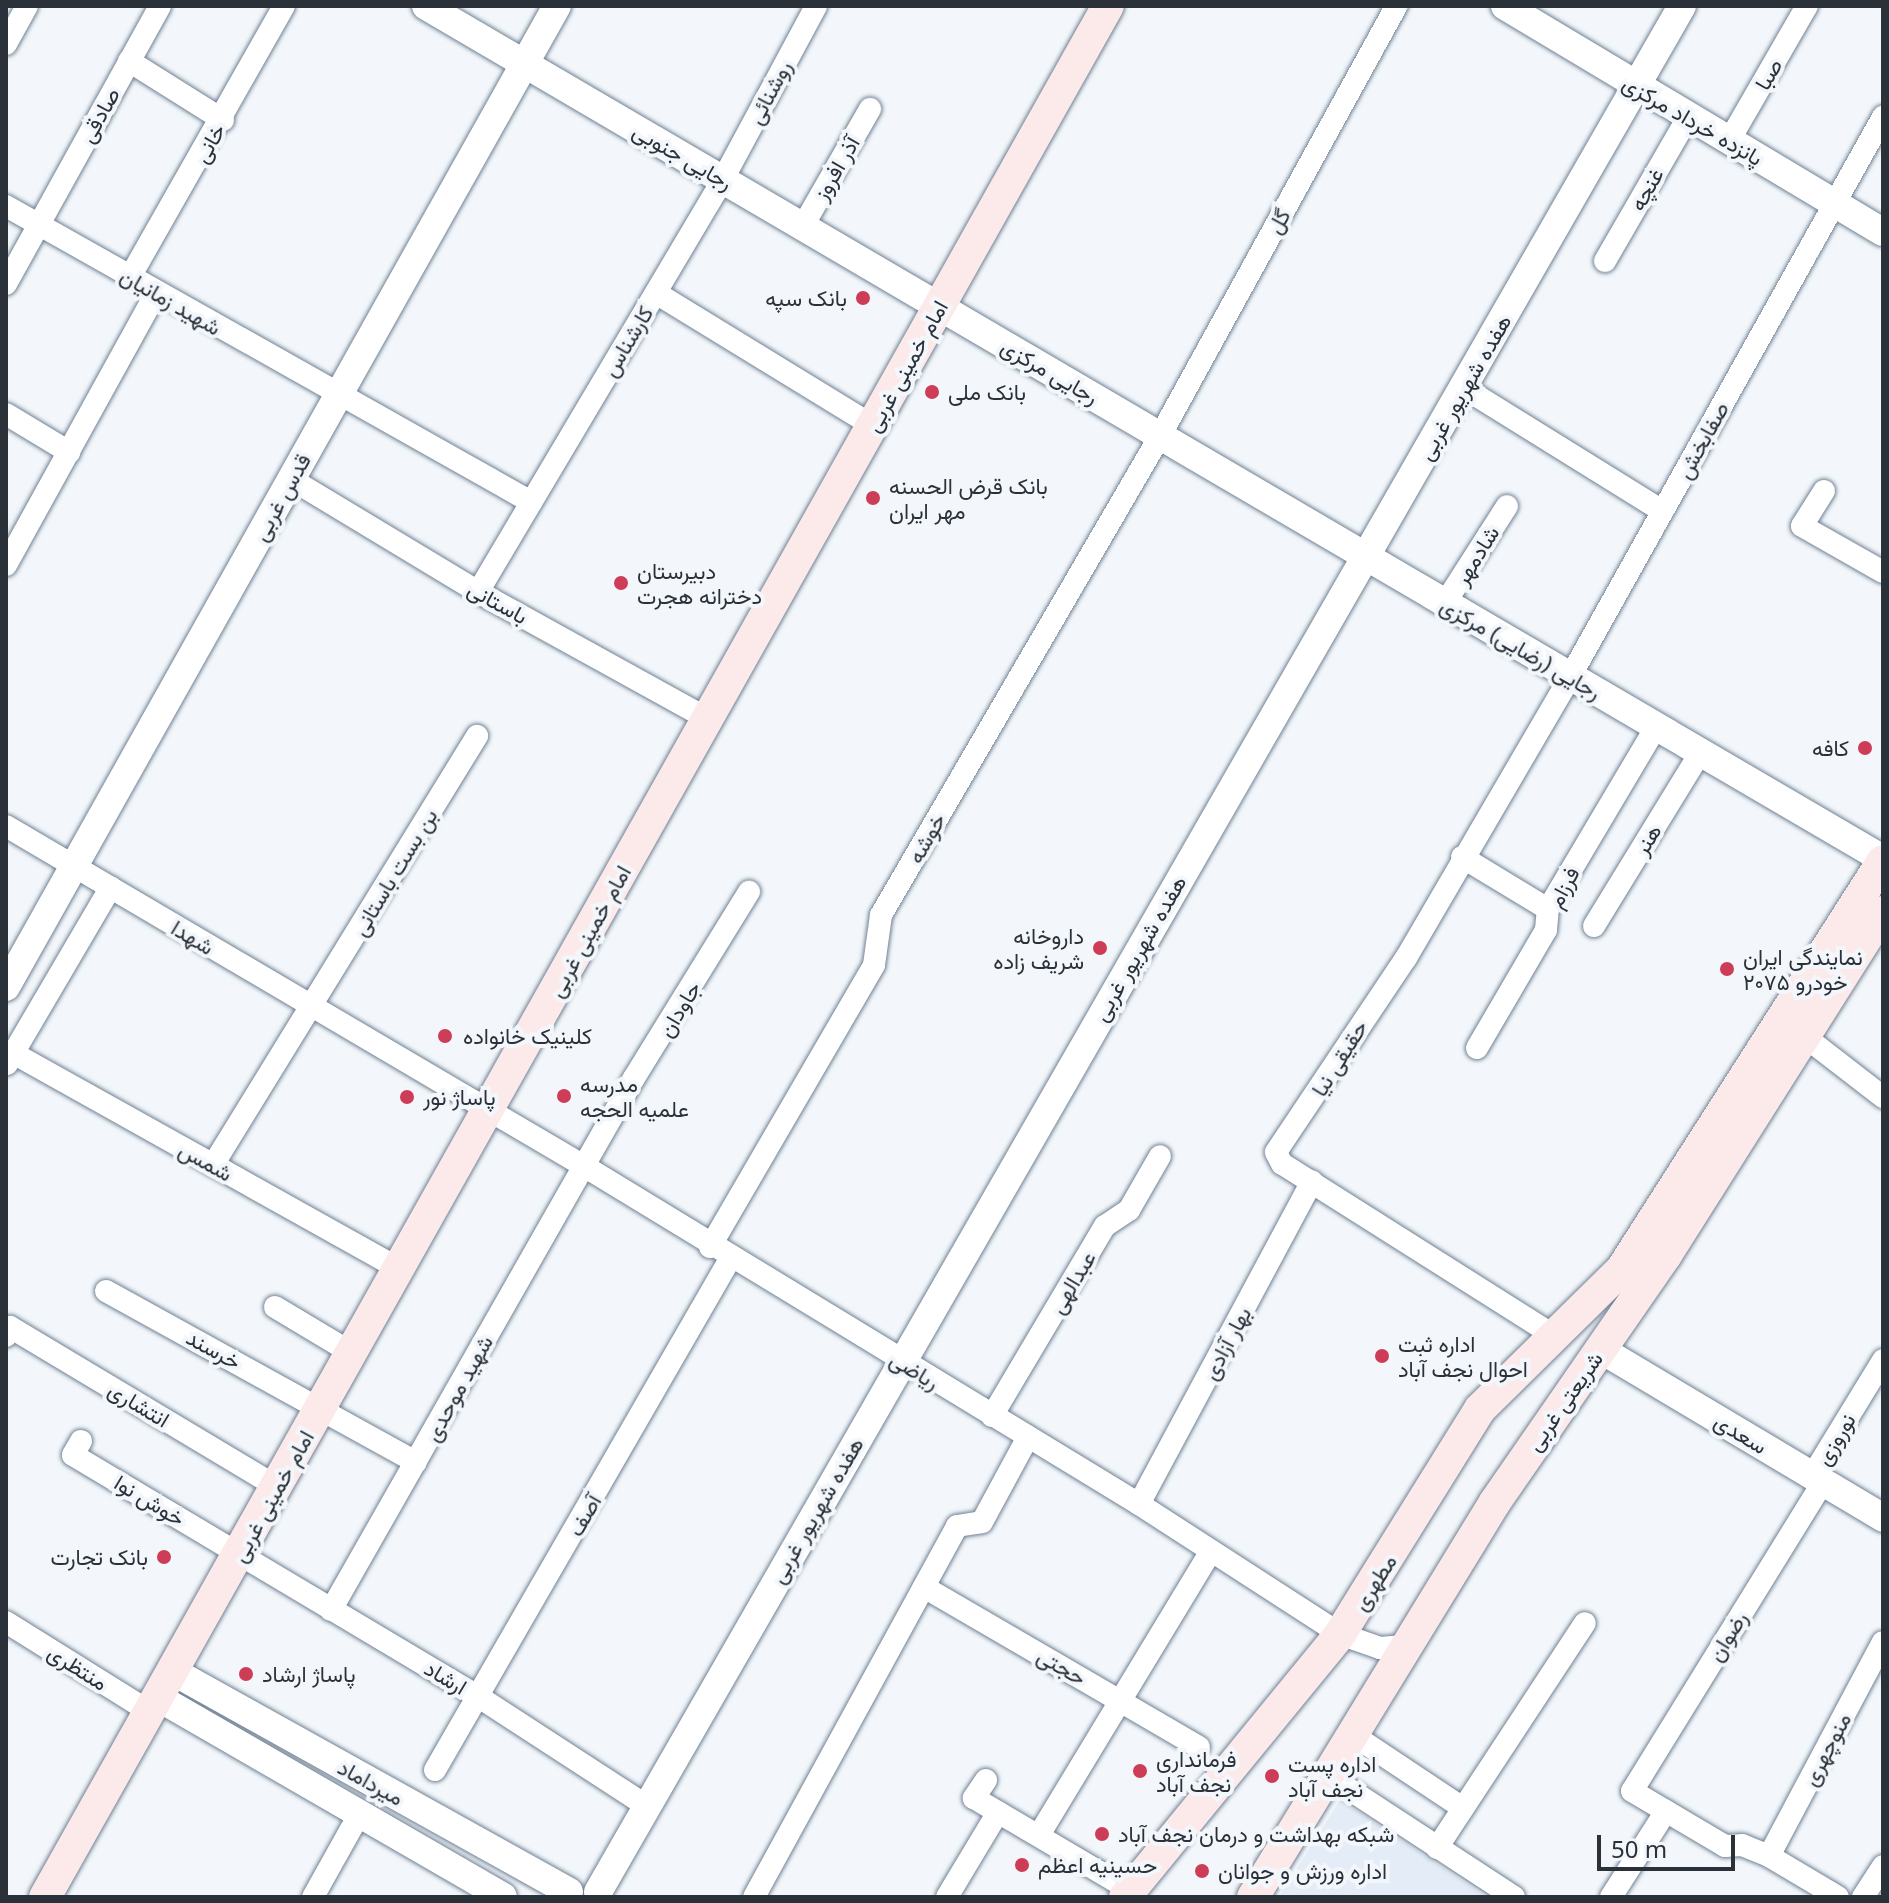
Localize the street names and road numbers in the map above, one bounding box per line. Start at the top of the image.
street label: صبا [1749,54,1787,94]
street label: روشنائی [741,56,797,128]
street label: پانزده خرداد مرکزی [1618,69,1768,171]
street label: صادقی [73,83,125,147]
street label: رجایی جنوبی [628,117,738,195]
street label: خانی [187,119,231,167]
street label: آذر افروز [807,131,865,205]
street label: غنچه [1623,163,1669,215]
street label: گل [1261,204,1295,238]
street label: شهید زمانیان [116,262,226,340]
street label: امام خمینی غربی [859,296,953,436]
street label: کارشناس [596,301,658,381]
street label: هفده شهریور غربی [1412,309,1516,465]
street label: رجایی مرکزی [997,333,1103,409]
street label: صفابخش [1670,397,1734,483]
street label: قدس غربی [246,449,316,545]
street label: شادمهر [1448,521,1504,589]
street label: باستانی [463,575,533,629]
street label: رجایی (رضایی) مرکزی [1436,591,1606,705]
street label: بن بست باستانی [346,804,442,940]
street label: خوشه [901,808,951,868]
street label: هنر [1628,819,1666,859]
street label: امام خمینی غربی [542,861,636,1001]
street label: فرزام [1541,862,1585,912]
street label: هفده شهریور غربی [1087,870,1191,1026]
street label: شهدا [167,914,219,960]
street label: جاودان [652,976,706,1042]
street label: حقیقی نیا [1305,1015,1373,1101]
street label: شمس [175,1136,237,1186]
street label: عبدالهی [1043,1246,1101,1318]
street label: بهار آزادی [1196,1302,1256,1384]
street label: خرسند [182,1323,246,1375]
street label: شهید موحدی [418,1330,498,1446]
street label: ریاضی [886,1345,944,1395]
street label: شریعتی غربی [1520,1346,1608,1456]
street label: انتشاری [104,1376,174,1432]
street label: سعدی [1710,1407,1772,1459]
street label: نوروزی [1809,1408,1861,1470]
street label: امام خمینی غربی [225,1426,319,1566]
street label: هفده شهریور غربی [764,1432,868,1588]
street label: خوش نوا [110,1469,190,1531]
street label: آصف [562,1489,606,1541]
street label: مطهری [1346,1549,1402,1615]
street label: رضوان [1702,1606,1752,1666]
street label: منتظری [43,1638,113,1696]
street label: حجتی [1033,1642,1091,1690]
street label: ارشاد [420,1654,472,1700]
street label: منوچهری [1796,1708,1856,1790]
street label: میرداماد [334,1753,408,1811]

